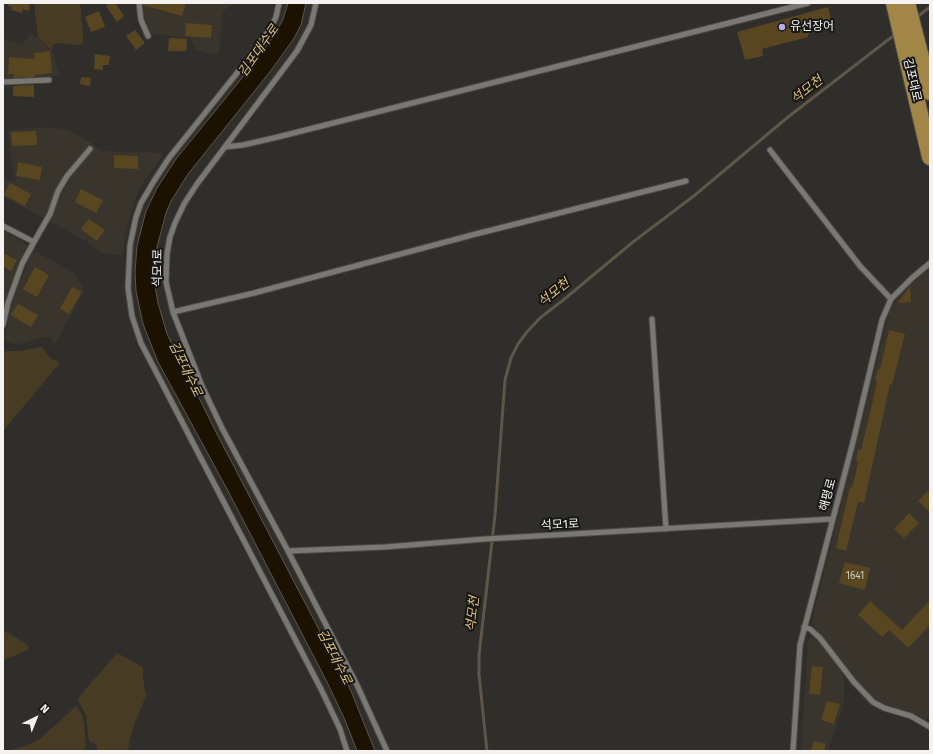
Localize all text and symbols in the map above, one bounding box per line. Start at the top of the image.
place label: 유선장어 [790,20,834,34]
water label: 김포대수로 [235,22,283,80]
marker: 유선장어 [777,22,787,32]
street label: 김포대로 [900,57,924,103]
water label: 석모천 [788,73,826,107]
street label: 석모1로 [150,249,166,287]
water label: 석모천 [535,276,573,310]
water label: 김포대수로 [165,339,205,399]
street label: 해평로 [817,477,839,513]
street label: 석모1로 [540,517,580,533]
house number: 1641 [846,570,864,582]
water label: 석모천 [463,595,483,633]
water label: 김포대수로 [313,627,355,687]
north arrow [16,698,56,738]
text: N [37,702,52,716]

